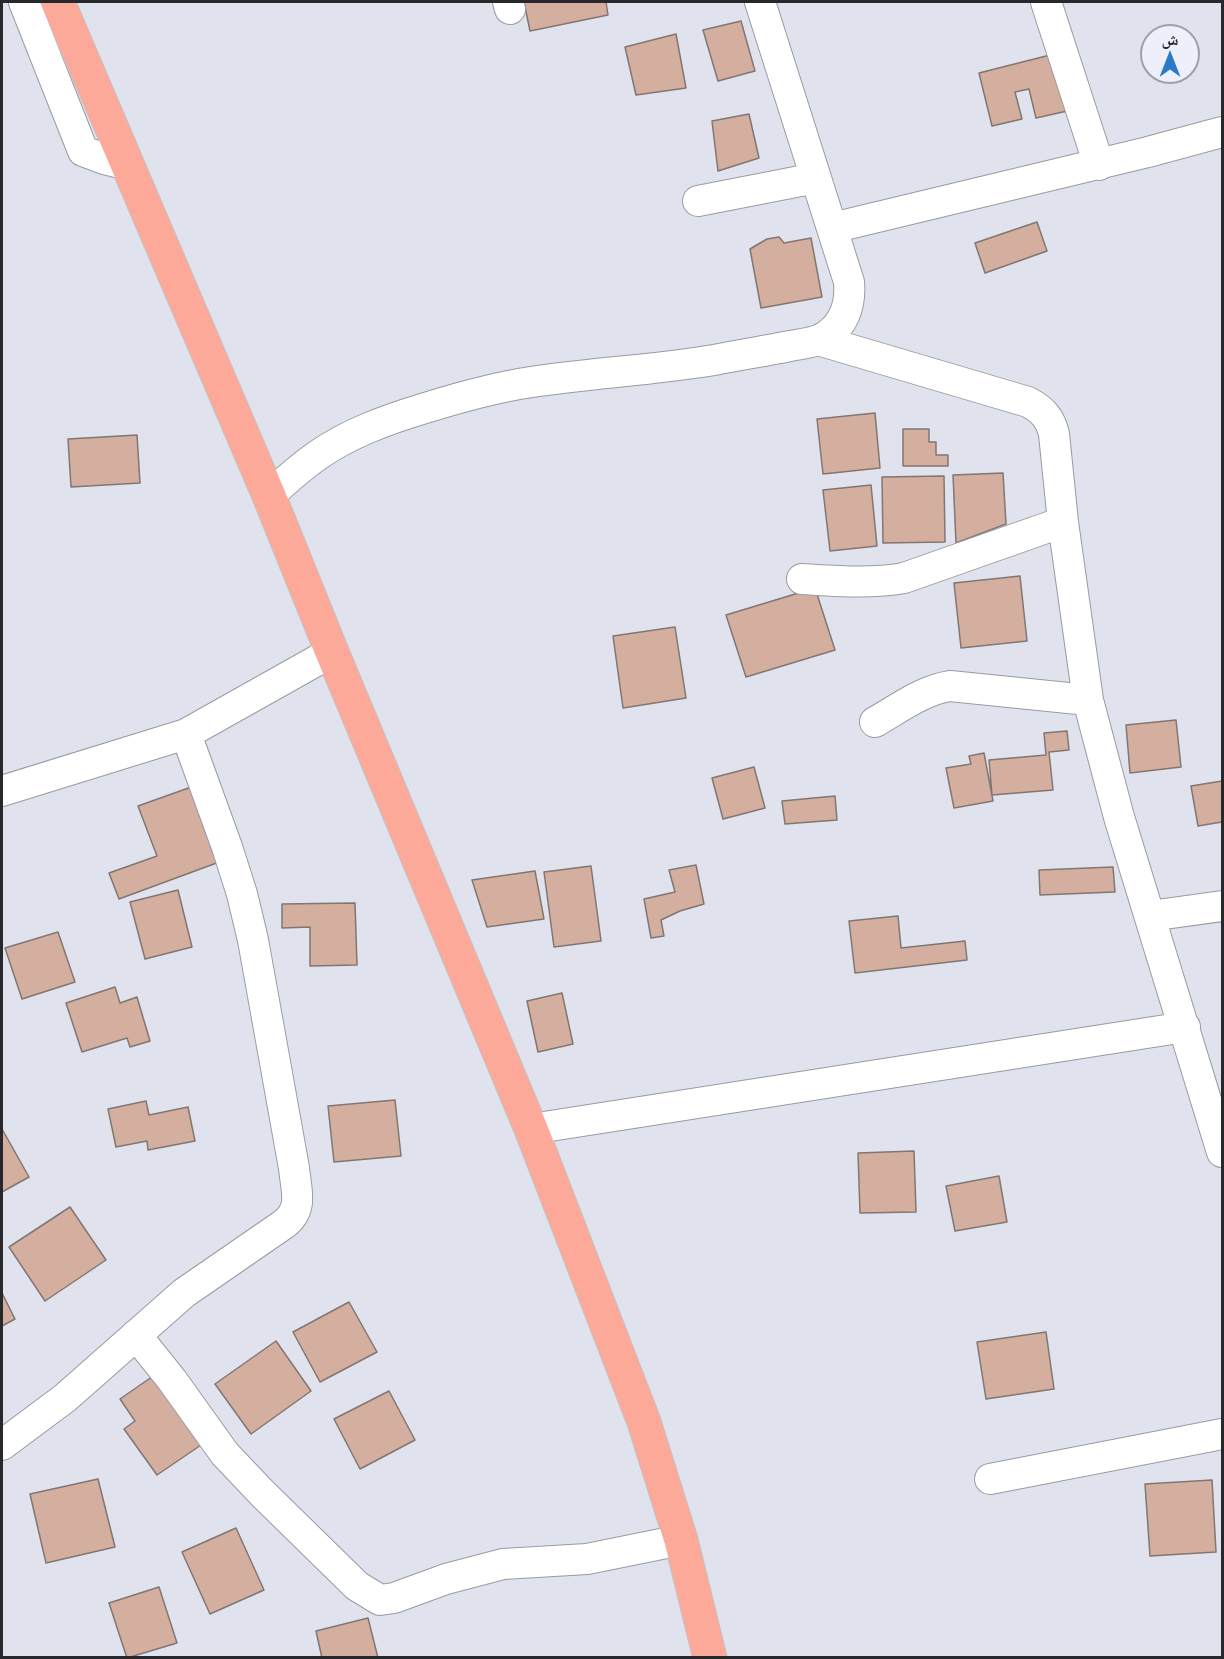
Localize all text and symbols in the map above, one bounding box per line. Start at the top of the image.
north arrow [1140,24,1200,84]
text: ش [1162,26,1178,50]

